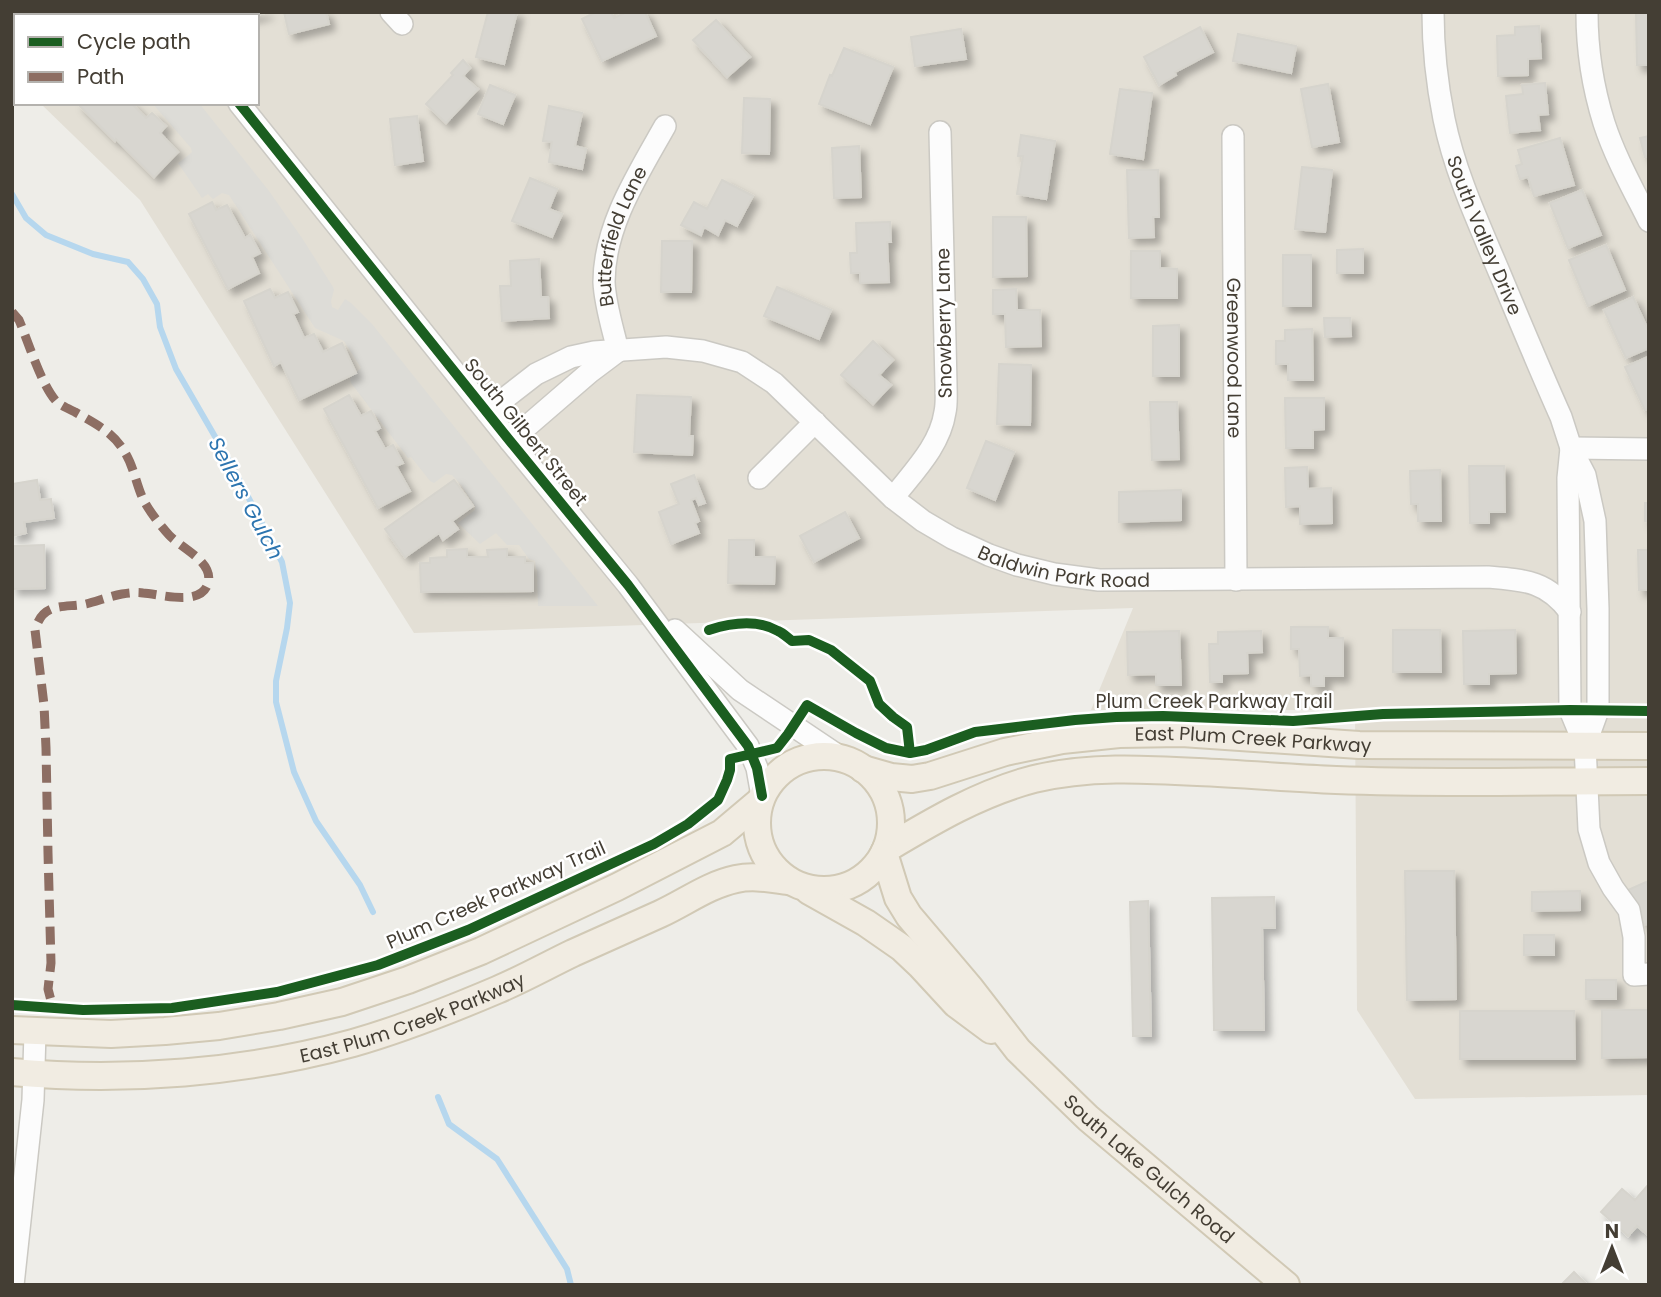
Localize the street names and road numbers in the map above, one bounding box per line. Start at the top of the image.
street label: South Valley Drive [1441,152,1529,319]
street label: Butterfield Lane [590,161,653,309]
street label: Snowberry Lane [929,247,959,399]
street label: Greenwood Lane [1220,278,1249,438]
street label: South Gilbert Street [458,352,594,512]
street label: Baldwin Park Road [974,538,1150,594]
street label: Plum Creek Parkway Trail [1095,688,1333,715]
street label: East Plum Creek Parkway [1134,719,1372,759]
street label: Plum Creek Parkway Trail [382,834,610,956]
street label: East Plum Creek Parkway [297,966,530,1069]
street label: South Lake Gulch Road [1058,1088,1240,1250]

